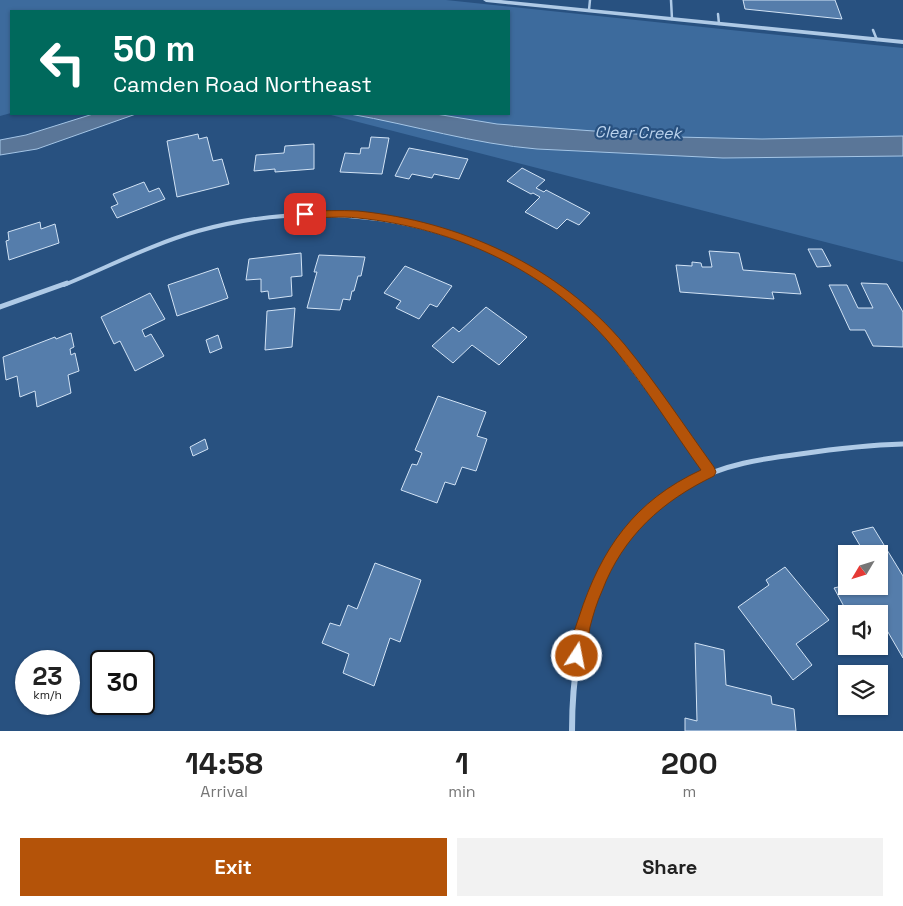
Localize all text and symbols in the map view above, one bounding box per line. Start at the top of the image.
text: 50 m [113,27,195,71]
icon: left [30,30,95,95]
text: Camden Road Northeast [113,70,372,98]
water label: Clear Creek [595,121,684,144]
pin [284,193,326,235]
icon: arrive [291,200,319,228]
north arrow [838,545,888,595]
map controls [838,545,888,715]
button: sound [838,605,888,655]
position arrow [550,629,602,681]
speed limit sign: 30 [90,650,155,715]
text: 23 [32,660,63,692]
button: layers [838,665,888,715]
text: km/h [33,687,62,703]
text: 14:58 [185,744,263,783]
text: 1 [455,744,469,783]
text: 200 [661,744,718,783]
text: Arrival [200,781,248,802]
text: min [448,781,476,802]
text: m [682,781,696,802]
button: Exit [20,838,447,896]
button: Share [457,838,883,896]

